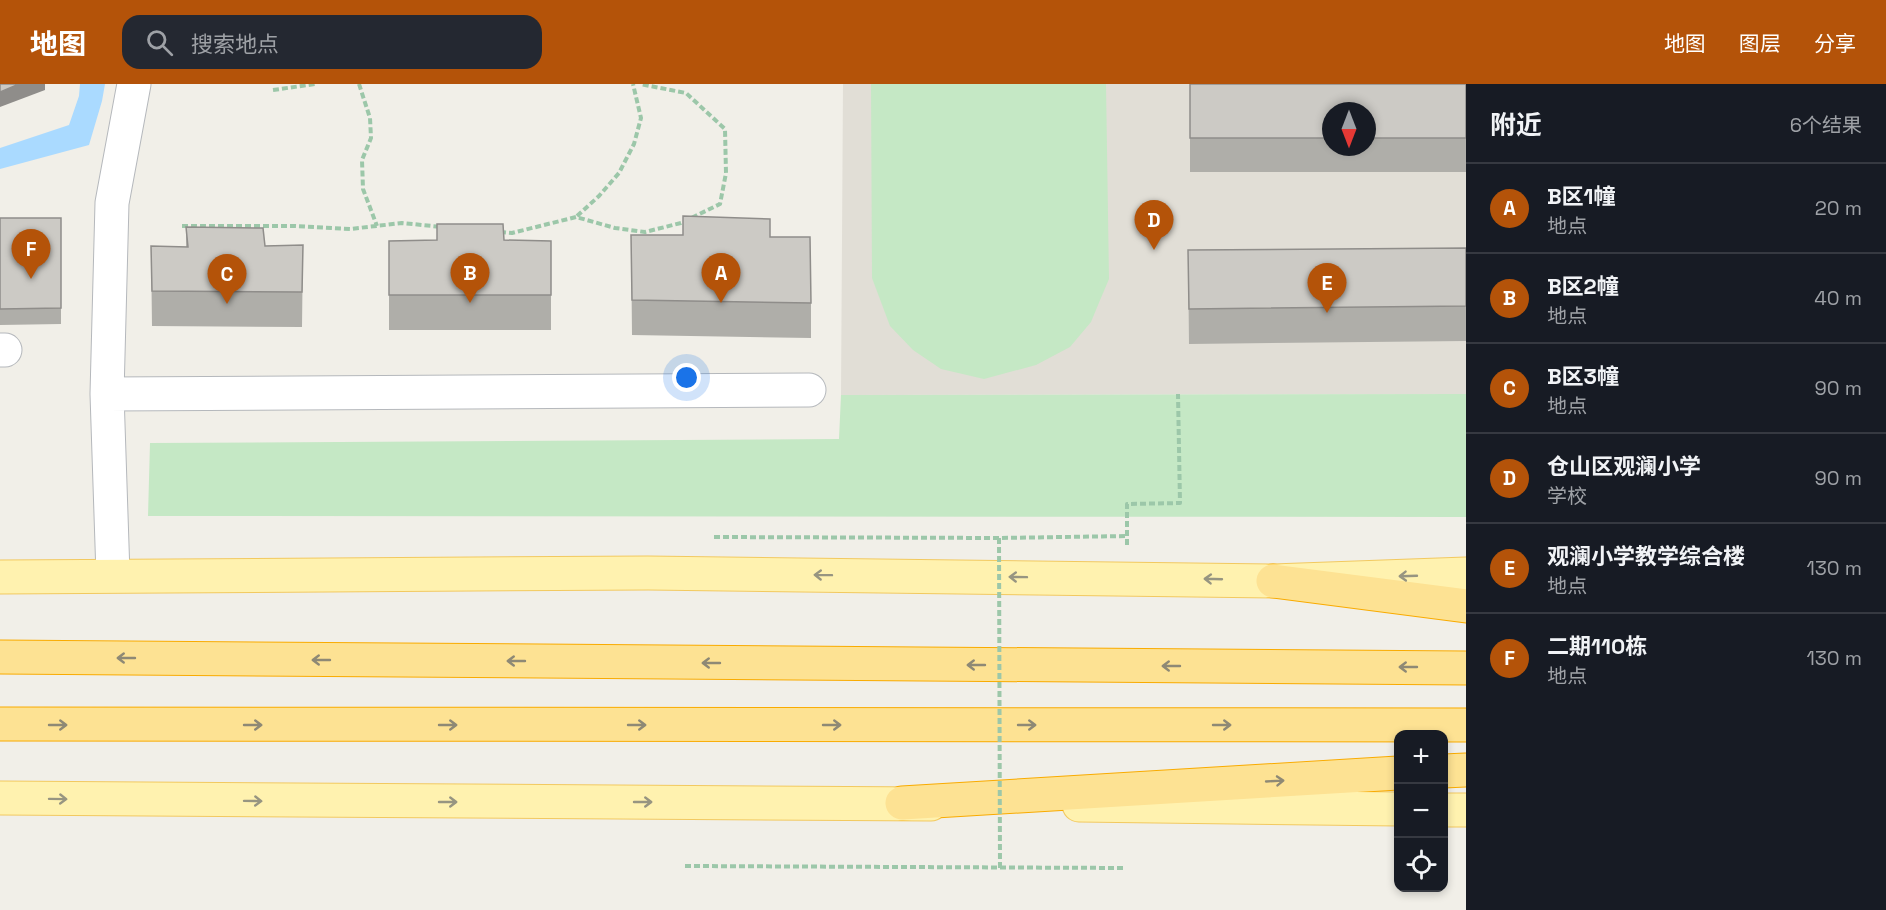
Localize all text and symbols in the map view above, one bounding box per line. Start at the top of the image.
search box [122,15,542,69]
text: 地图 [30,26,86,62]
icon: search [143,26,176,59]
text: 搜索地点 [191,30,279,58]
text: 地图 [1664,30,1706,57]
text: 图层 [1739,30,1781,57]
text: 分享 [1814,30,1856,57]
north arrow [1322,102,1376,156]
text: 附近 [1490,108,1542,142]
text: 6个结果 [1790,112,1862,138]
text: B区1幢 [1547,182,1616,210]
text: A [1503,195,1516,221]
text: 20 m [1815,195,1862,221]
pin: D [1134,200,1174,250]
text: 地点 [1547,213,1587,239]
pin: F [12,230,51,279]
pin: C [208,254,246,304]
pin: B [450,254,490,303]
pin: A [702,254,740,303]
pin: E [1308,264,1346,313]
text: B区2幢 [1547,272,1619,300]
text: B [1503,285,1516,311]
text: 40 m [1814,285,1862,311]
text: 地点 [1547,303,1587,329]
text: B区3幢 [1547,362,1619,390]
your location [672,363,701,392]
text: C [1503,375,1516,401]
text: 90 m [1815,375,1862,401]
text: 地点 [1547,393,1587,419]
text: 仓山区观澜小学 [1547,452,1701,480]
text: D [1503,465,1516,491]
text: 90 m [1815,465,1862,491]
text: 学校 [1547,483,1587,509]
text: 观澜小学教学综合楼 [1547,542,1745,570]
text: E [1504,555,1515,581]
text: 130 m [1806,555,1862,581]
one-way arrow [813,569,833,581]
one-way arrow [1398,570,1418,581]
one-way arrow [1008,571,1028,583]
one-way arrow [1203,573,1223,585]
text: 地点 [1547,573,1587,599]
text: 二期110栋 [1547,632,1647,660]
text: F [1504,645,1515,671]
text: 130 m [1806,645,1862,671]
one-way arrow [117,652,137,664]
one-way arrow [312,654,332,666]
one-way arrow [507,655,527,667]
one-way arrow [702,657,722,669]
one-way arrow [966,659,986,670]
one-way arrow [1161,660,1181,672]
one-way arrow [1398,661,1418,673]
text: 地点 [1547,663,1587,689]
one-way arrow [48,719,68,731]
one-way arrow [243,719,263,731]
one-way arrow [438,719,458,731]
one-way arrow [627,719,647,731]
one-way arrow [822,719,842,731]
one-way arrow [1017,719,1037,731]
one-way arrow [1212,719,1232,731]
map controls [1394,730,1448,892]
button: + [1394,730,1448,784]
one-way arrow [1264,775,1284,786]
button: − [1394,784,1448,838]
one-way arrow [48,793,68,805]
one-way arrow [243,795,263,807]
one-way arrow [438,796,458,808]
one-way arrow [633,796,653,808]
button: locate [1394,838,1448,892]

